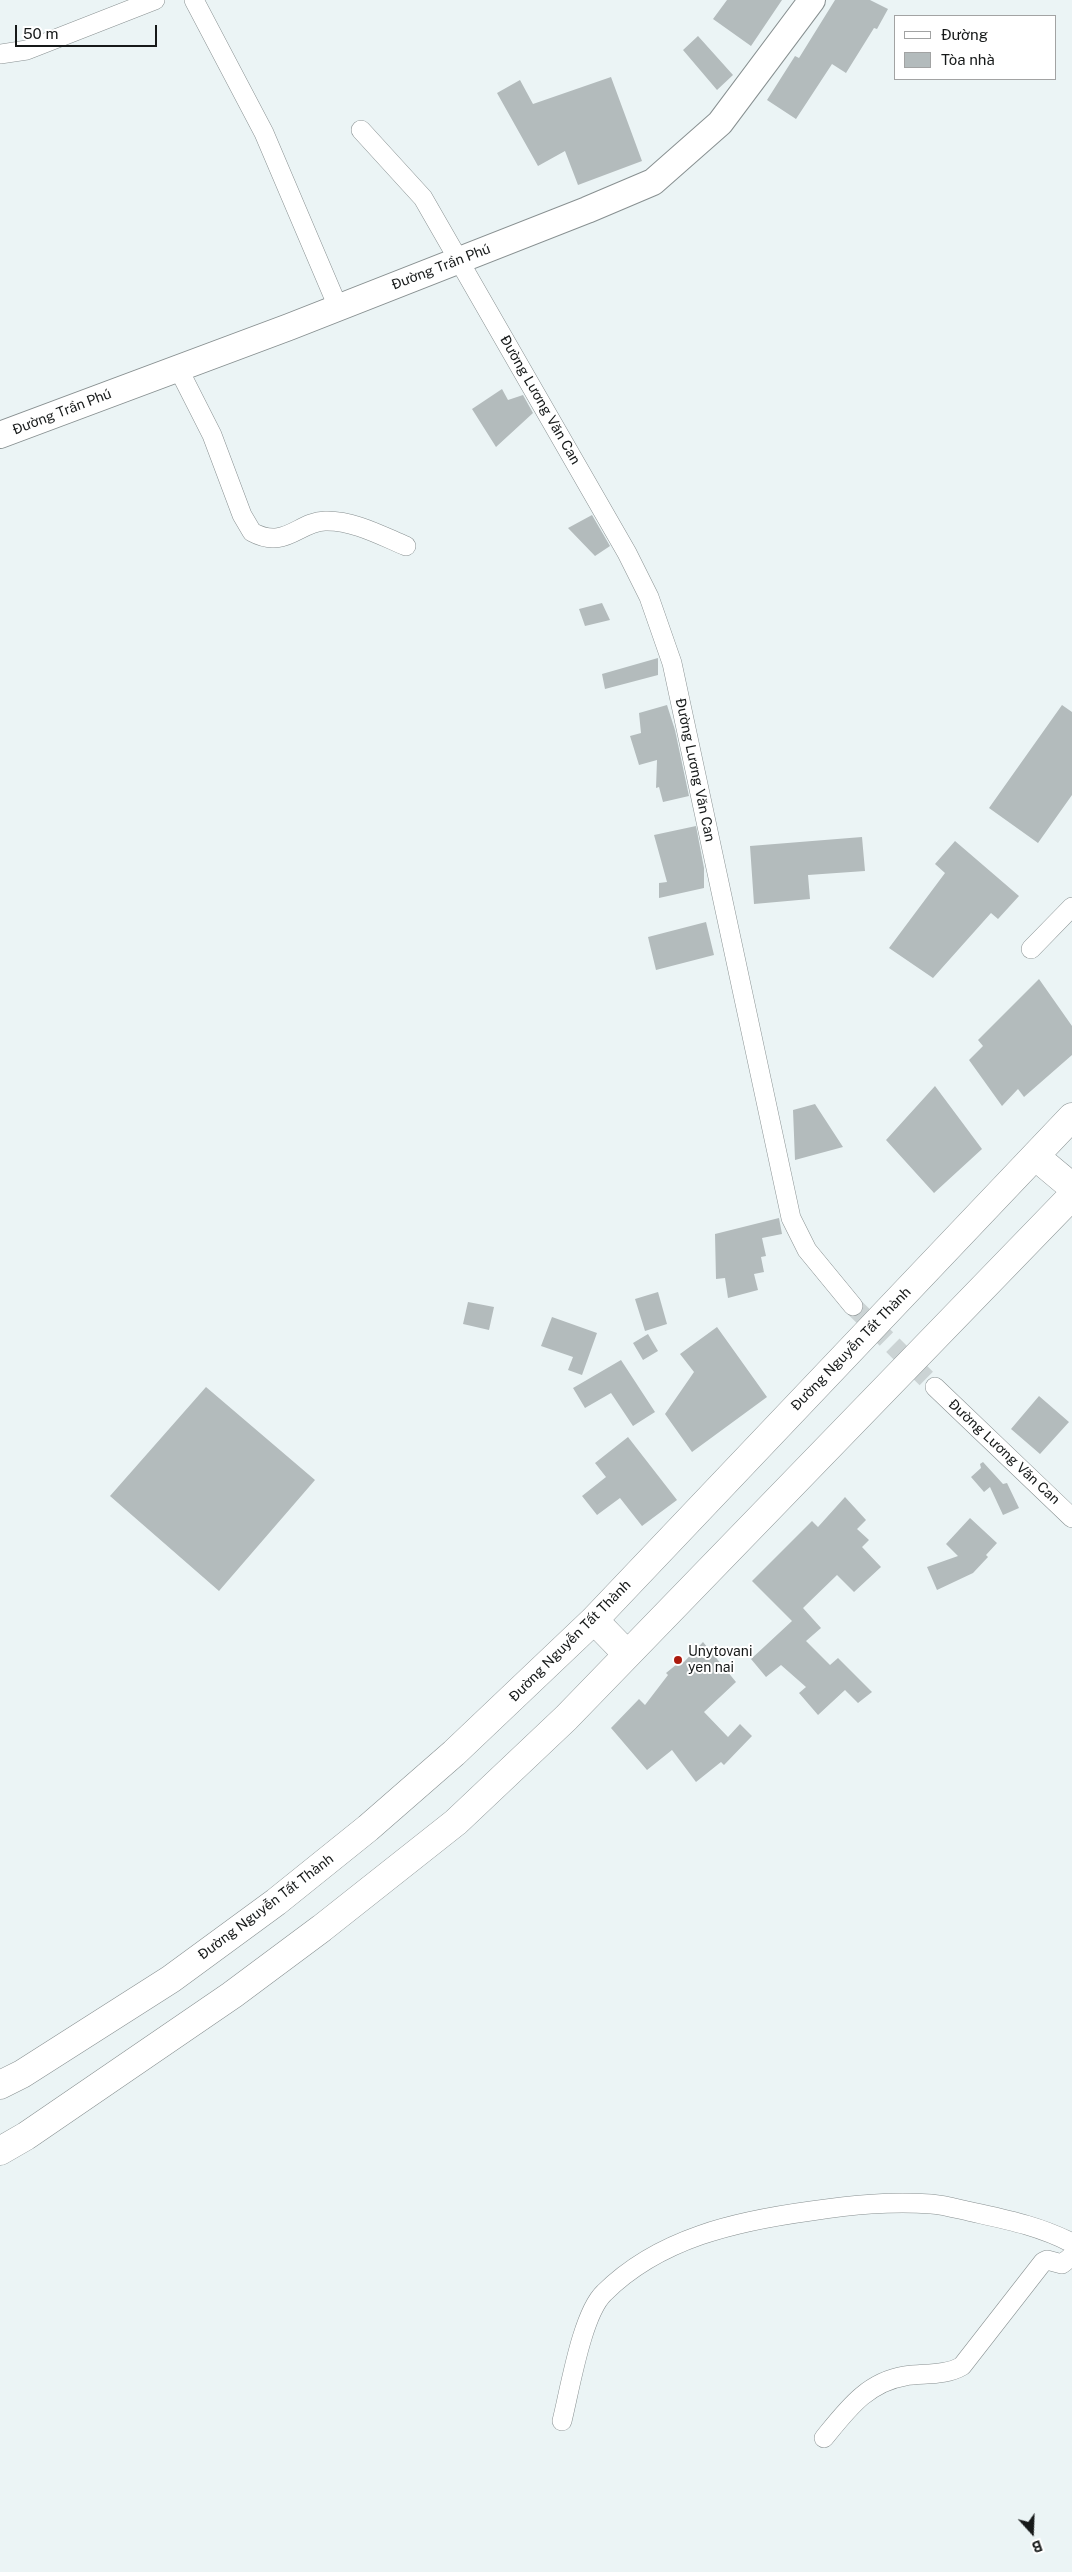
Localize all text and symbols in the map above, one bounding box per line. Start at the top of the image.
scale bar [18,15,160,47]
legend [894,15,1057,80]
text: 50 m [23,25,58,42]
text: Đường [941,26,988,43]
text: Tòa nhà [941,51,995,68]
street label: Đường Trần Phú [389,240,493,294]
street label: Đường Lương Văn Can [496,332,584,468]
street label: Đường Trần Phú [10,385,114,439]
street label: Đường Lương Văn Can [672,697,718,843]
street label: Đường Nguyễn Tất Thành [788,1284,914,1414]
street label: Đường Lương Văn Can [945,1396,1063,1508]
street label: Đường Nguyễn Tất Thành [506,1577,634,1705]
place label: Unytovani yen nai [688,1644,752,1676]
marker: Unytovani yen nai [672,1654,684,1666]
street label: Đường Nguyễn Tất Thành [195,1851,337,1963]
north arrow [1007,2507,1057,2557]
text: B [1030,2537,1044,2555]

